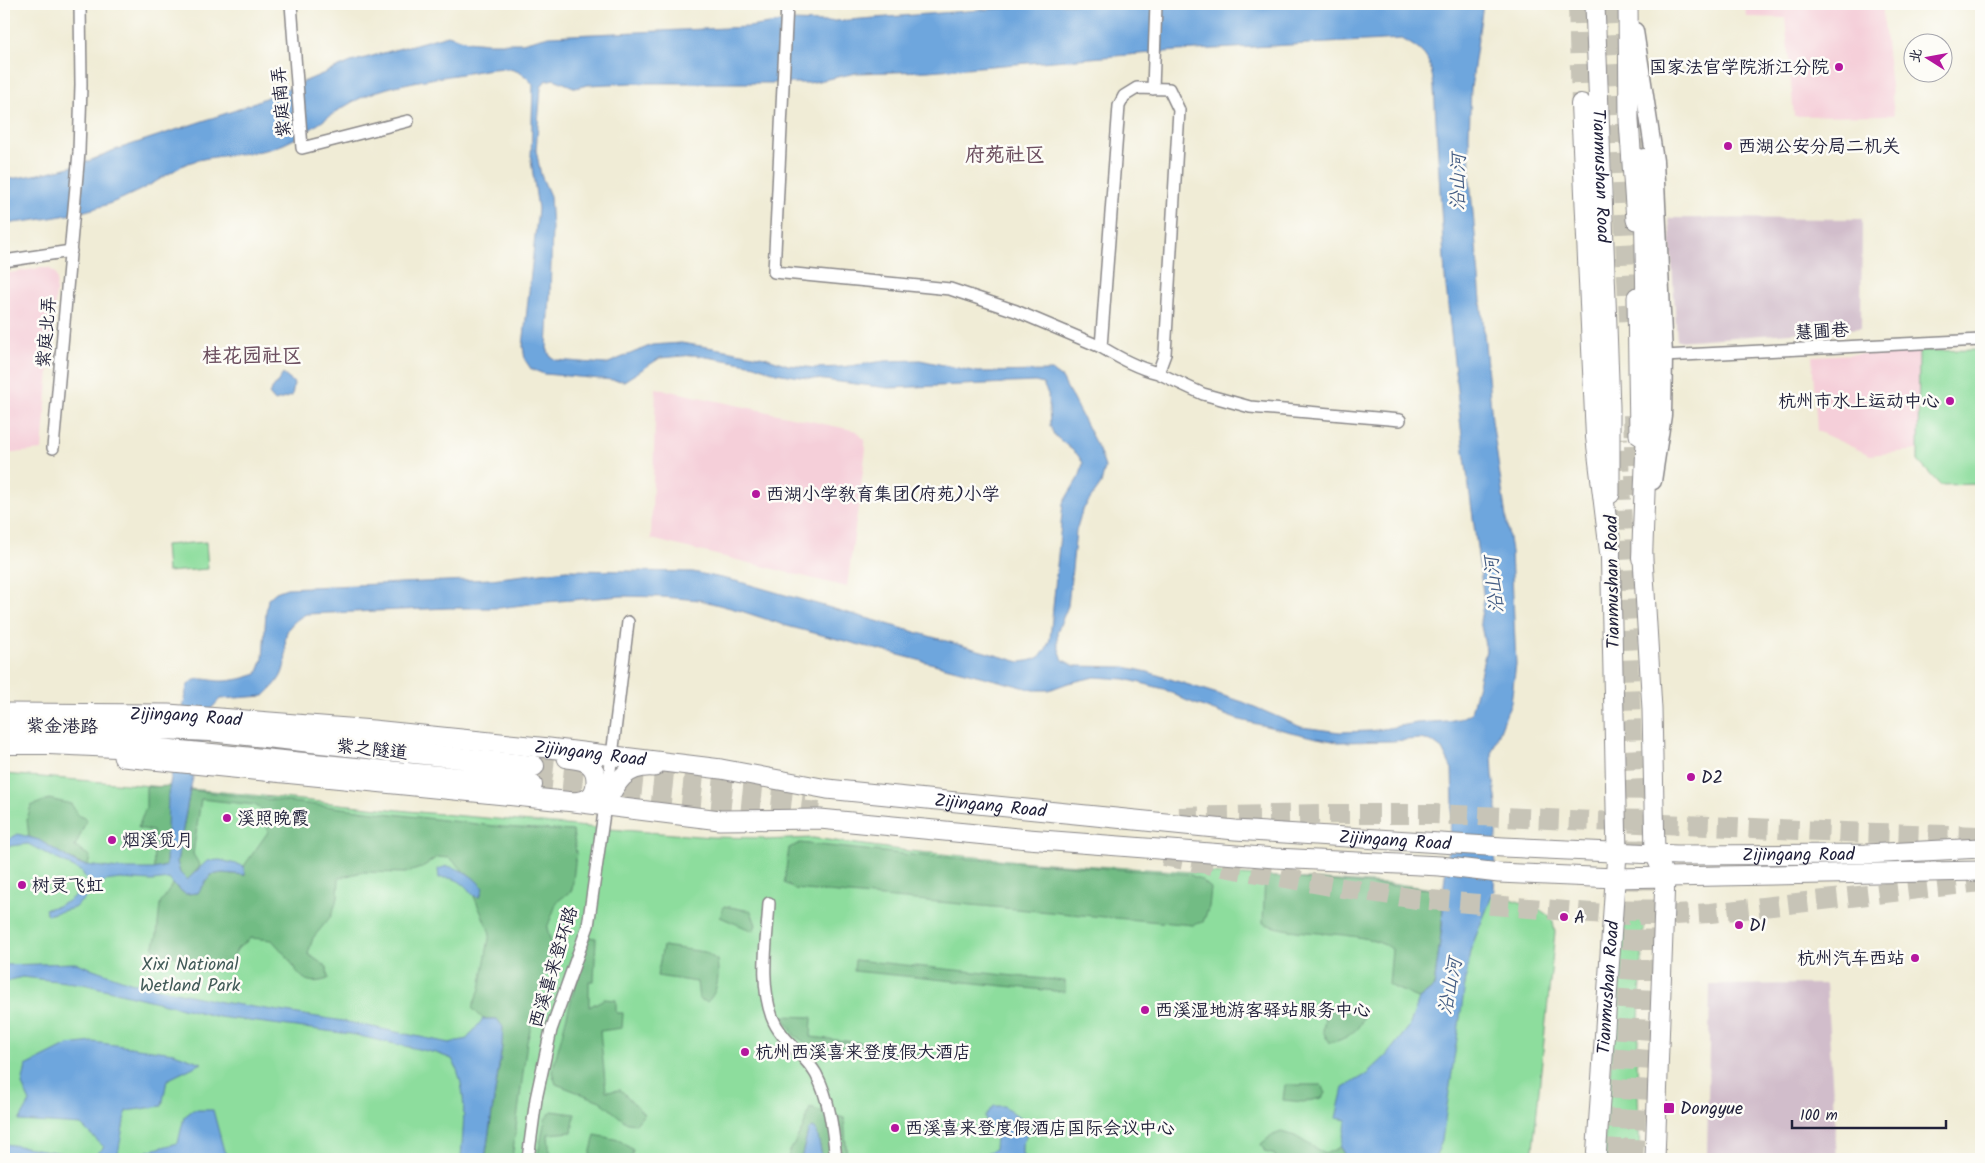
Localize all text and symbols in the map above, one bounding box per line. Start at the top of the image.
north arrow [1902,32,1952,82]
text: 北 [1904,47,1928,65]
place label: 国家法官学院浙江分院 [1649,54,1829,83]
marker: 国家法官学院浙江分院 [1833,61,1845,73]
street label: 紫庭南弄 [265,65,300,139]
street label: Tianmushan Road [1583,109,1617,244]
place label: 西湖公安分局二机关 [1738,133,1900,162]
district label: 府苑社区 [965,140,1045,172]
marker: 西湖公安分局二机关 [1722,140,1734,152]
water label: 沿山河 [1444,150,1475,211]
street label: 紫庭北弄 [30,295,65,369]
street label: 慧圃巷 [1794,317,1850,348]
district label: 桂花园社区 [202,341,302,373]
place label: 杭州市水上运动中心 [1778,388,1940,417]
marker: 杭州市水上运动中心 [1944,395,1956,407]
place label: 西湖小学教育集团(府苑)小学 [766,481,1000,510]
marker: 西湖小学教育集团(府苑)小学 [750,488,762,500]
street label: Tianmushan Road [1598,514,1629,649]
water label: 沿山河 [1477,552,1513,615]
street label: Zijingang Road [130,701,244,736]
street label: 紫金港路 [26,712,98,743]
street label: 紫之隧道 [335,732,409,769]
street label: Zijingang Road [533,734,649,776]
place label: D2 [1701,764,1723,793]
marker: D2 [1685,771,1697,783]
street label: Zijingang Road [933,787,1049,827]
place label: 溪照晚霞 [237,805,309,834]
marker: 溪照晚霞 [221,812,233,824]
street label: Zijingang Road [1338,824,1453,860]
place label: 烟溪觅月 [122,827,194,856]
marker: 烟溪觅月 [106,834,118,846]
street label: Zijingang Road [1742,841,1856,871]
place label: 树灵飞虹 [32,872,104,901]
marker: 树灵飞虹 [16,879,28,891]
street label: 西溪喜来登环路 [522,903,587,1032]
place label: A [1574,904,1585,933]
marker: A [1558,911,1570,923]
place label: D1 [1749,912,1766,941]
street label: Tianmushan Road [1590,919,1628,1055]
marker: D1 [1733,919,1745,931]
place label: 杭州汽车西站 [1797,945,1905,974]
park label: Xixi National Wetland Park [140,951,241,1001]
marker: 杭州汽车西站 [1909,952,1921,964]
water label: 沿山河 [1431,953,1472,1017]
place label: 西溪湿地游客驿站服务中心 [1155,997,1371,1026]
marker: 西溪湿地游客驿站服务中心 [1139,1004,1151,1016]
place label: 杭州西溪喜来登度假大酒店 [755,1039,971,1068]
marker: 杭州西溪喜来登度假大酒店 [739,1046,751,1058]
place label: Dongyue [1680,1095,1743,1124]
scale bar [1792,1098,1946,1130]
marker: Dongyue [1662,1101,1676,1115]
text: 100 m [1800,1104,1838,1128]
place label: 西溪喜来登度假酒店国际会议中心 [905,1115,1175,1144]
marker: 西溪喜来登度假酒店国际会议中心 [889,1122,901,1134]

